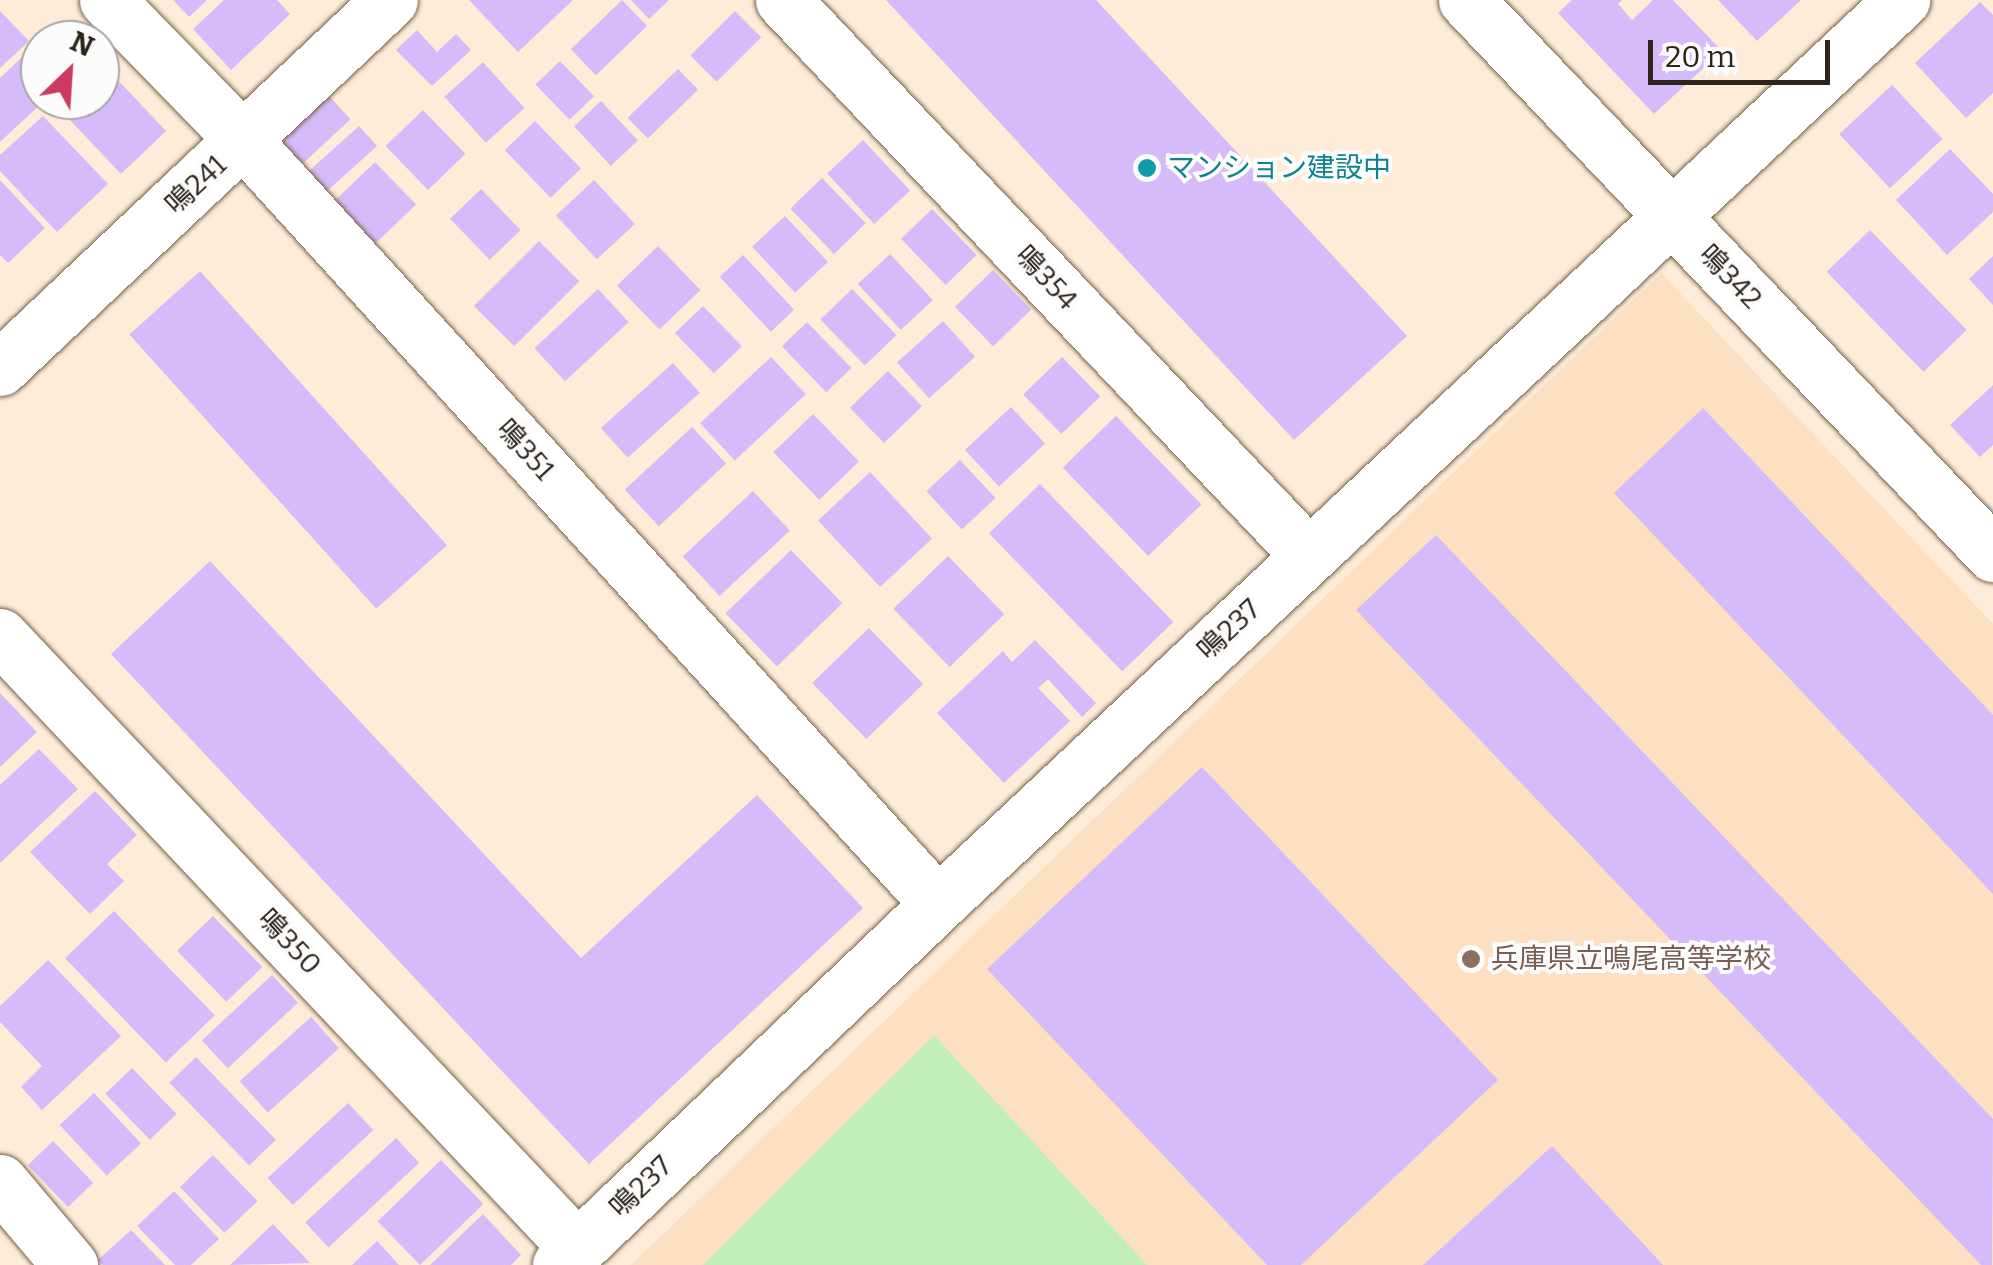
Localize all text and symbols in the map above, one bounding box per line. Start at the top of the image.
north arrow [20,20,120,120]
scale bar [1653,20,1836,82]
text: N [65,25,99,64]
text: 20 m [1665,39,1735,75]
street label: 鳴241 [159,149,233,221]
place label: マンション建設中 [1167,151,1391,185]
marker: マンション建設中 [1136,157,1158,179]
street label: 鳴342 [1692,238,1768,316]
street label: 鳴354 [1008,239,1084,317]
street label: 鳴351 [489,413,561,487]
street label: 鳴237 [1191,593,1267,667]
street label: 鳴350 [251,902,327,982]
place label: 兵庫県立鳴尾高等学校 [1491,942,1771,976]
marker: 兵庫県立鳴尾高等学校 [1460,948,1482,970]
street label: 鳴237 [603,1149,679,1225]

